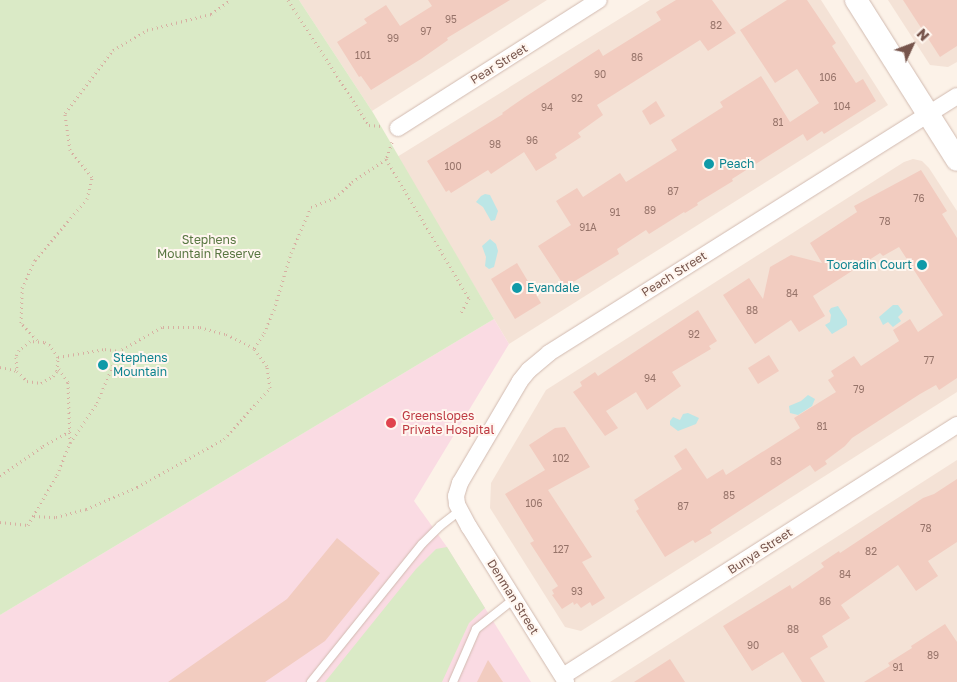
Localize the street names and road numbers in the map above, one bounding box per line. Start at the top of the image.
street label: Pear Street [468,41,530,87]
street label: Peach Street [639,248,709,300]
street label: Bunya Street [725,525,795,577]
street label: Denman Street [484,557,542,637]

